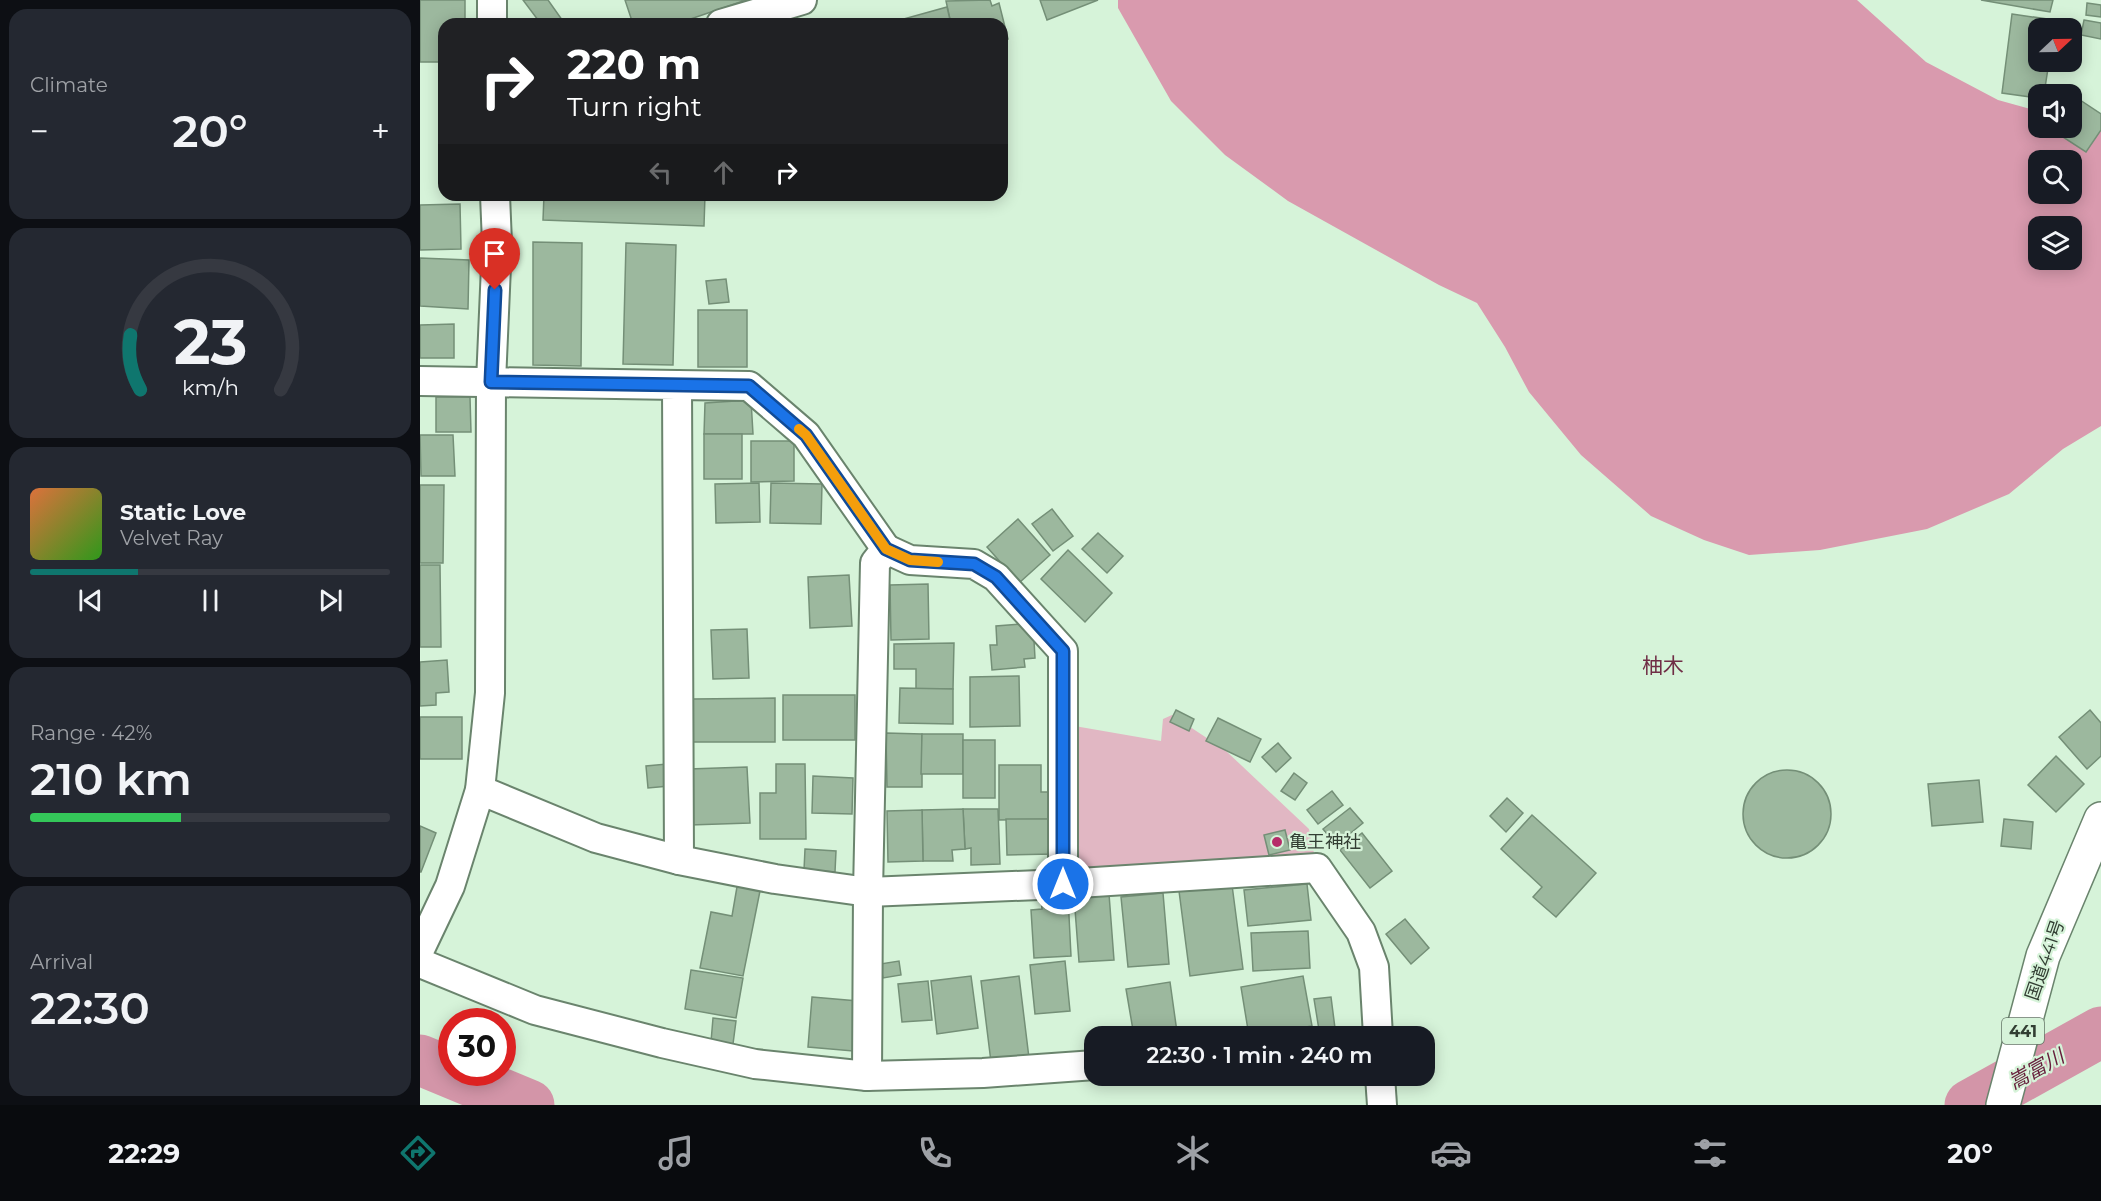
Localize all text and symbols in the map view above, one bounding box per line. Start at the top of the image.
north arrow [2028,18,2082,72]
map controls [2028,18,2082,270]
text: 220 m [567,38,701,90]
icon: right [468,42,546,120]
text: Climate [30,73,108,97]
button: sound [2028,84,2082,138]
text: Turn right [567,90,702,123]
text: 20° [172,103,248,158]
text: − [30,111,49,151]
text: + [371,111,390,151]
button: search [2028,150,2082,204]
icon: left [644,156,677,189]
icon: ahead [707,156,740,189]
icon: right [770,156,803,189]
button: layers [2028,216,2082,270]
pin [469,228,520,290]
icon: arrive [478,237,511,270]
text: 23 [173,304,247,380]
text: km/h [181,375,239,401]
text: Static Love [120,499,246,526]
text: Velvet Ray [120,526,223,550]
icon: previous [74,584,107,617]
icon: pause [194,584,227,617]
icon: next [314,584,347,617]
district label: 柚木 [1642,653,1684,678]
text: Range · 42% [30,721,152,745]
text: 210 km [30,751,192,806]
place label: 亀王神社 [1289,831,1361,853]
marker: 亀王神社 [1270,835,1284,849]
position arrow [1031,852,1095,916]
street label: 国道441号 [2021,917,2069,1003]
text: Arrival [30,950,93,974]
text: 22:30 [30,980,150,1035]
speed limit sign: 30 [438,1008,516,1086]
road number: 441 [2002,1018,2044,1044]
text: 22:30 · 1 min · 240 m [1147,1042,1372,1069]
water label: 嵩富川 [2004,1043,2070,1094]
icon: directions [397,1132,439,1174]
icon: music [655,1132,697,1174]
icon: phone [914,1132,956,1174]
icon: climate [1172,1132,1214,1174]
icon: car [1430,1132,1472,1174]
icon: filters [1689,1132,1731,1174]
text: 22:29 [108,1137,180,1170]
text: 20° [1947,1137,1993,1170]

